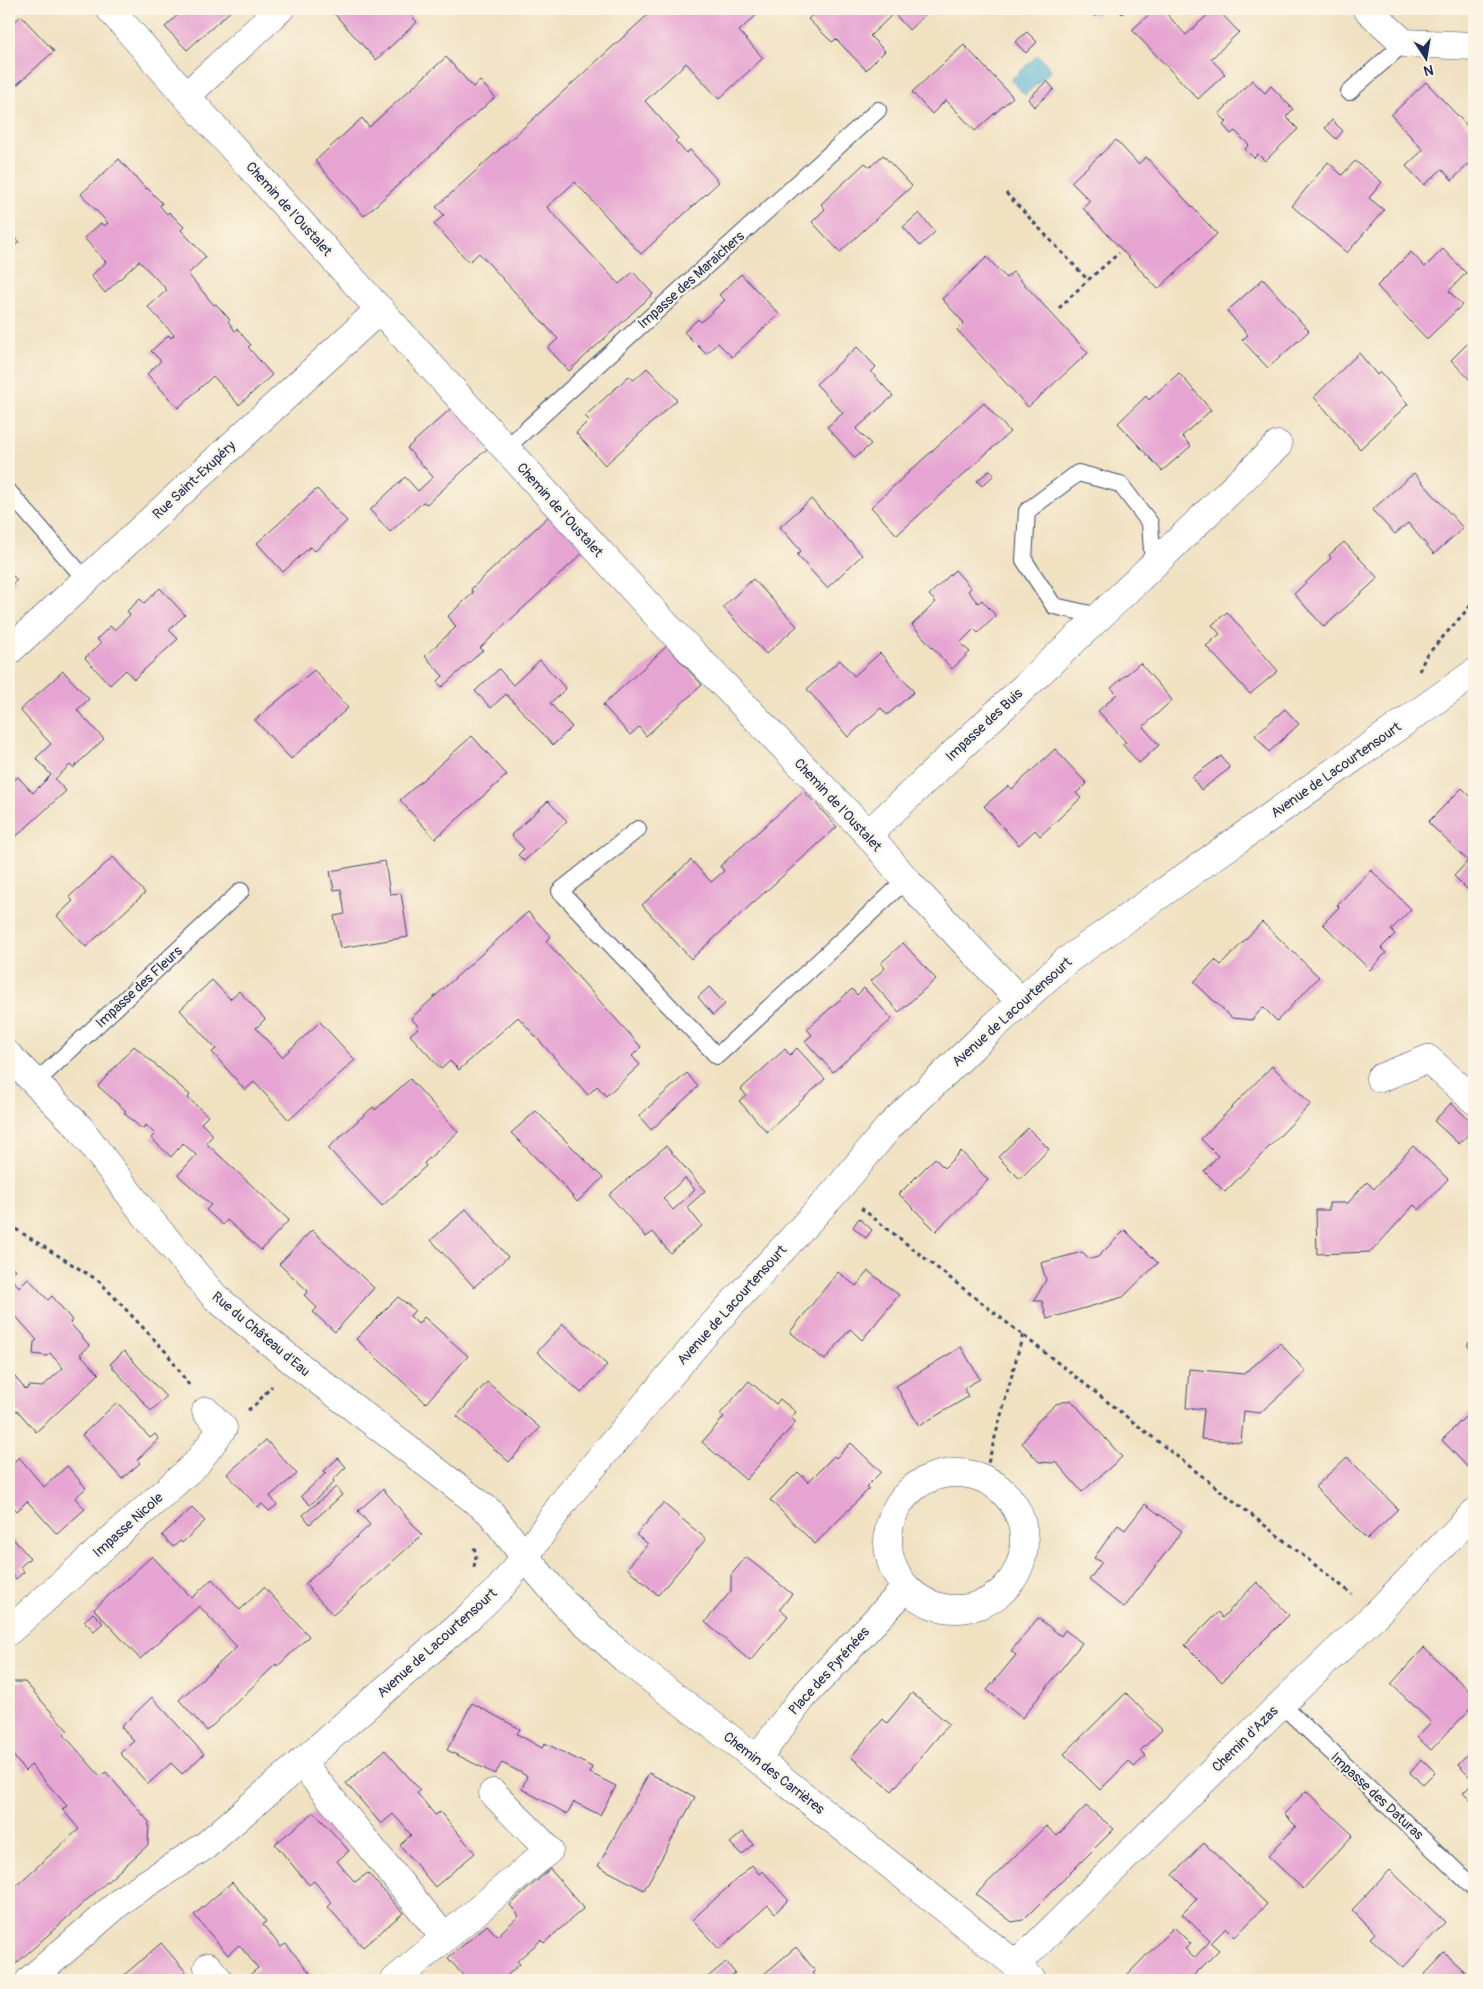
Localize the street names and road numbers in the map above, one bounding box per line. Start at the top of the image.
street label: Chemin de l'Oustalet [242,158,336,260]
street label: Impasse des Maraichers [634,227,748,332]
street label: Rue Saint-Exupéry [149,437,239,523]
street label: Chemin de l'Oustalet [513,459,607,561]
street label: Impasse des Buis [942,685,1026,765]
street label: Avenue de Lacourtensourt [1267,718,1405,822]
street label: Chemin de l'Oustalet [791,755,886,855]
street label: Impasse des Fleurs [92,942,186,1031]
street label: Avenue de Lacourtensourt [949,953,1076,1070]
street label: Avenue de Lacourtensourt [674,1241,791,1368]
street label: Rue du Château d'Eau [209,1288,313,1380]
street label: Impasse Nicole [89,1489,167,1561]
street label: Avenue de Lacourtensourt [374,1584,501,1701]
street label: Place des Pyrénées [785,1623,873,1718]
street label: Chemin d'Azas [1208,1702,1282,1776]
street label: Chemin des Carrières [720,1728,829,1818]
street label: Impasse des Daturas [1327,1749,1427,1844]

